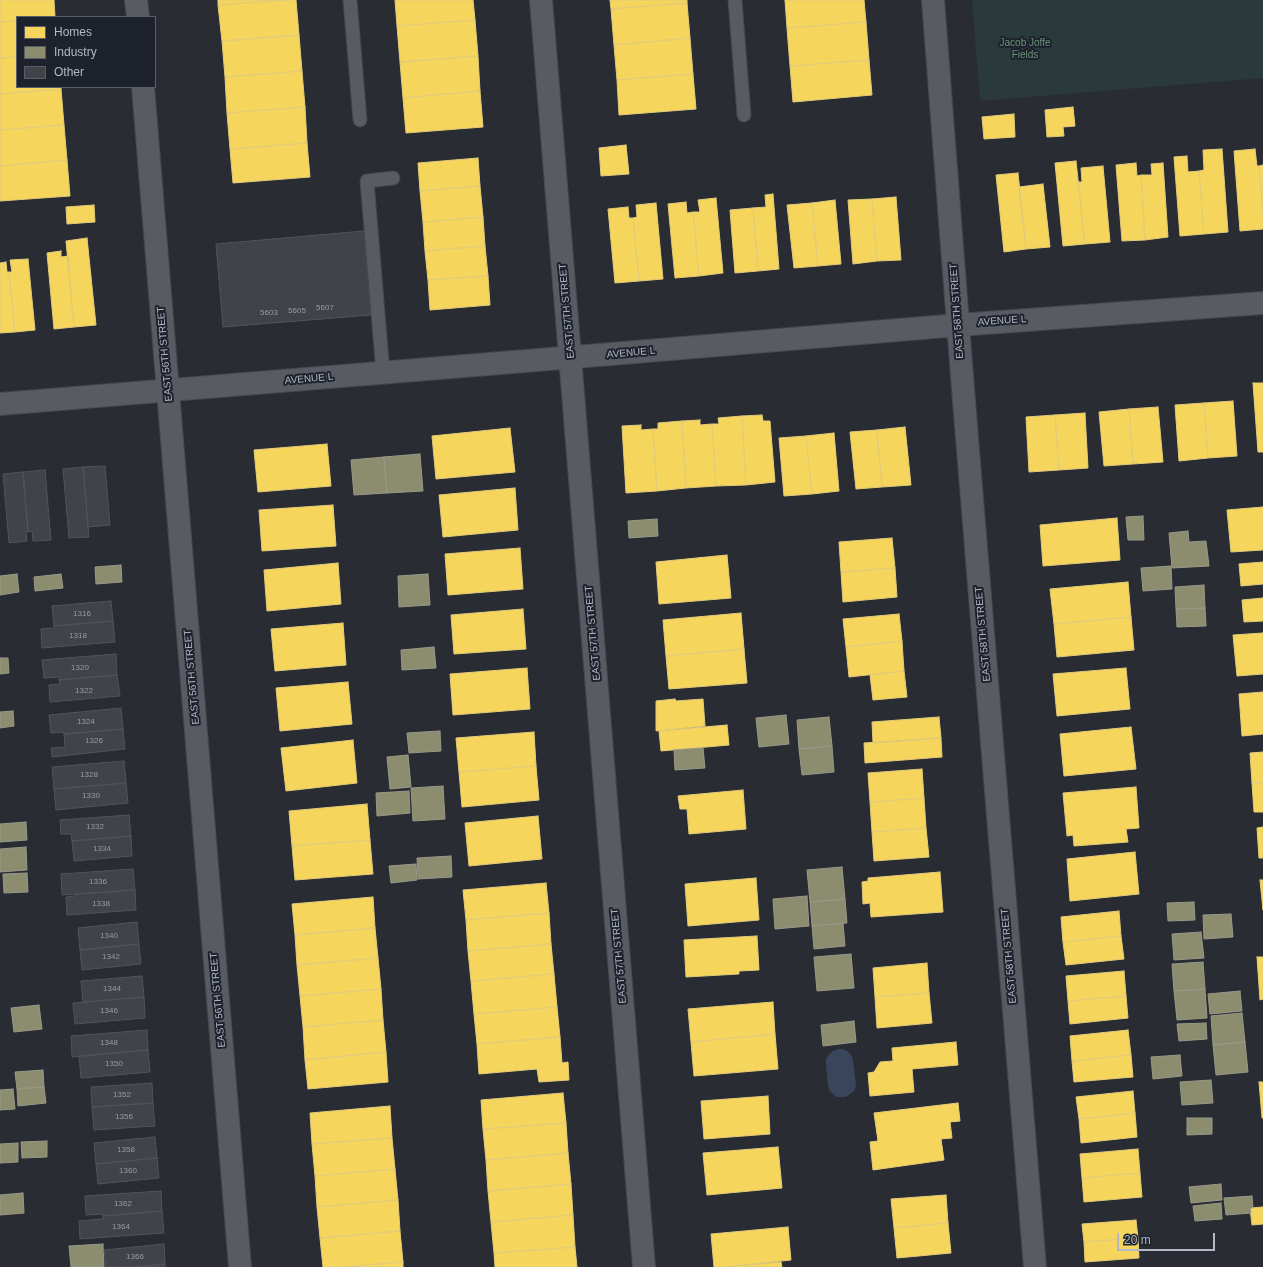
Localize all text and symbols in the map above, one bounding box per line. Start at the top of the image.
legend [16,16,156,88]
text: Homes [54,25,92,39]
park label: Jacob Joffe Fields [1000,37,1050,60]
text: Industry [54,45,97,59]
text: Other [54,65,84,79]
street label: EAST 57TH STREET [557,263,577,359]
street label: EAST 58TH STREET [948,263,966,359]
house number: 5607 [316,303,334,313]
street label: EAST 56TH STREET [155,306,175,402]
house number: 5605 [288,306,306,316]
house number: 5603 [260,308,278,318]
street label: AVENUE L [977,313,1027,329]
street label: AVENUE L [606,345,656,361]
street label: AVENUE L [284,371,334,387]
street label: EAST 57TH STREET [583,585,603,681]
street label: EAST 58TH STREET [973,586,993,682]
house number: 1316 [73,609,91,619]
street label: EAST 56TH STREET [182,629,202,725]
house number: 1318 [69,631,87,641]
house number: 1320 [71,663,89,673]
house number: 1322 [75,686,93,696]
house number: 1324 [77,717,95,727]
house number: 1326 [85,736,103,746]
house number: 1328 [80,770,98,780]
house number: 1330 [82,791,100,801]
house number: 1332 [86,822,104,832]
house number: 1334 [93,844,111,854]
house number: 1336 [89,877,107,887]
house number: 1338 [92,899,110,909]
street label: EAST 57TH STREET [609,908,629,1004]
street label: EAST 58TH STREET [999,908,1019,1004]
house number: 1340 [100,931,118,941]
house number: 1342 [102,952,120,962]
street label: EAST 56TH STREET [208,952,228,1048]
house number: 1344 [103,984,121,994]
house number: 1346 [100,1006,118,1016]
house number: 1348 [100,1038,118,1048]
house number: 1350 [105,1059,123,1069]
house number: 1352 [113,1090,131,1100]
house number: 1356 [115,1112,133,1122]
house number: 1358 [117,1145,135,1155]
house number: 1360 [119,1166,137,1176]
house number: 1362 [114,1199,132,1209]
house number: 1364 [112,1222,130,1232]
scale bar [1119,1225,1217,1251]
text: 20 m [1124,1233,1151,1247]
house number: 1366 [126,1252,144,1262]

